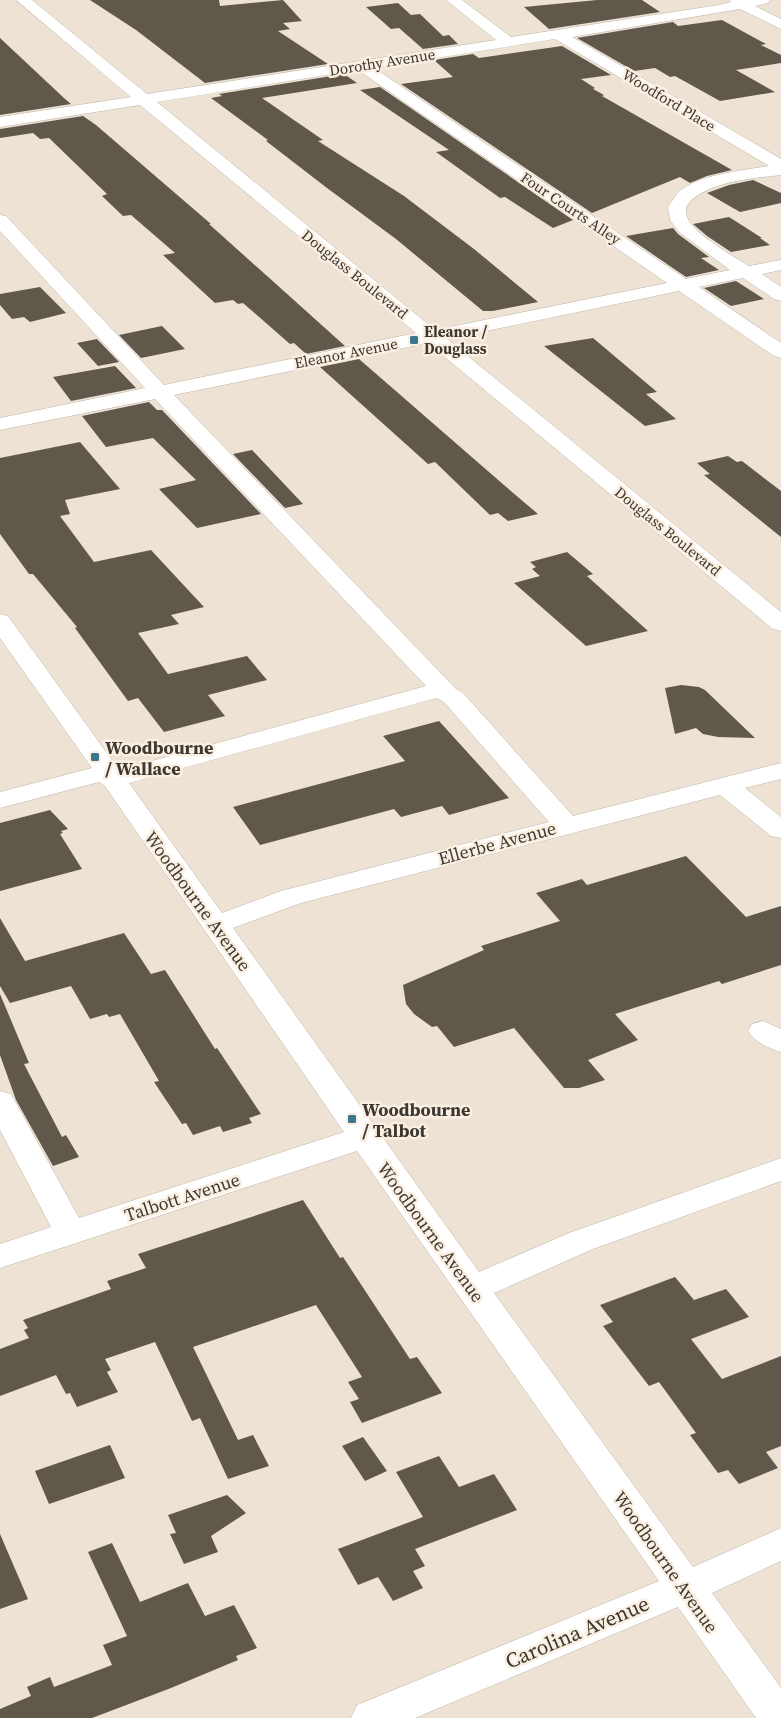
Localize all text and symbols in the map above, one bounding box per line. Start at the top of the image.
street label: Dorothy Avenue [328,43,437,81]
street label: Woodford Place [618,64,720,136]
street label: Four Courts Alley [517,167,625,249]
street label: Douglass Boulevard [297,225,413,324]
place label: Eleanor / Douglass [424,321,487,359]
street label: Eleanor Avenue [292,333,400,373]
marker: Eleanor / Douglass [408,334,420,346]
street label: Douglass Boulevard [610,482,726,581]
place label: Woodbourne / Wallace [105,735,213,781]
marker: Woodbourne / Wallace [89,751,101,763]
street label: Ellerbe Avenue [435,815,559,871]
street label: Woodbourne Avenue [139,826,257,976]
place label: Woodbourne / Talbot [362,1097,470,1143]
marker: Woodbourne / Talbot [346,1113,358,1125]
street label: Woodbourne Avenue [372,1157,490,1307]
street label: Talbott Avenue [121,1167,243,1227]
street label: Woodbourne Avenue [608,1486,724,1638]
street label: Carolina Avenue [501,1589,653,1675]

